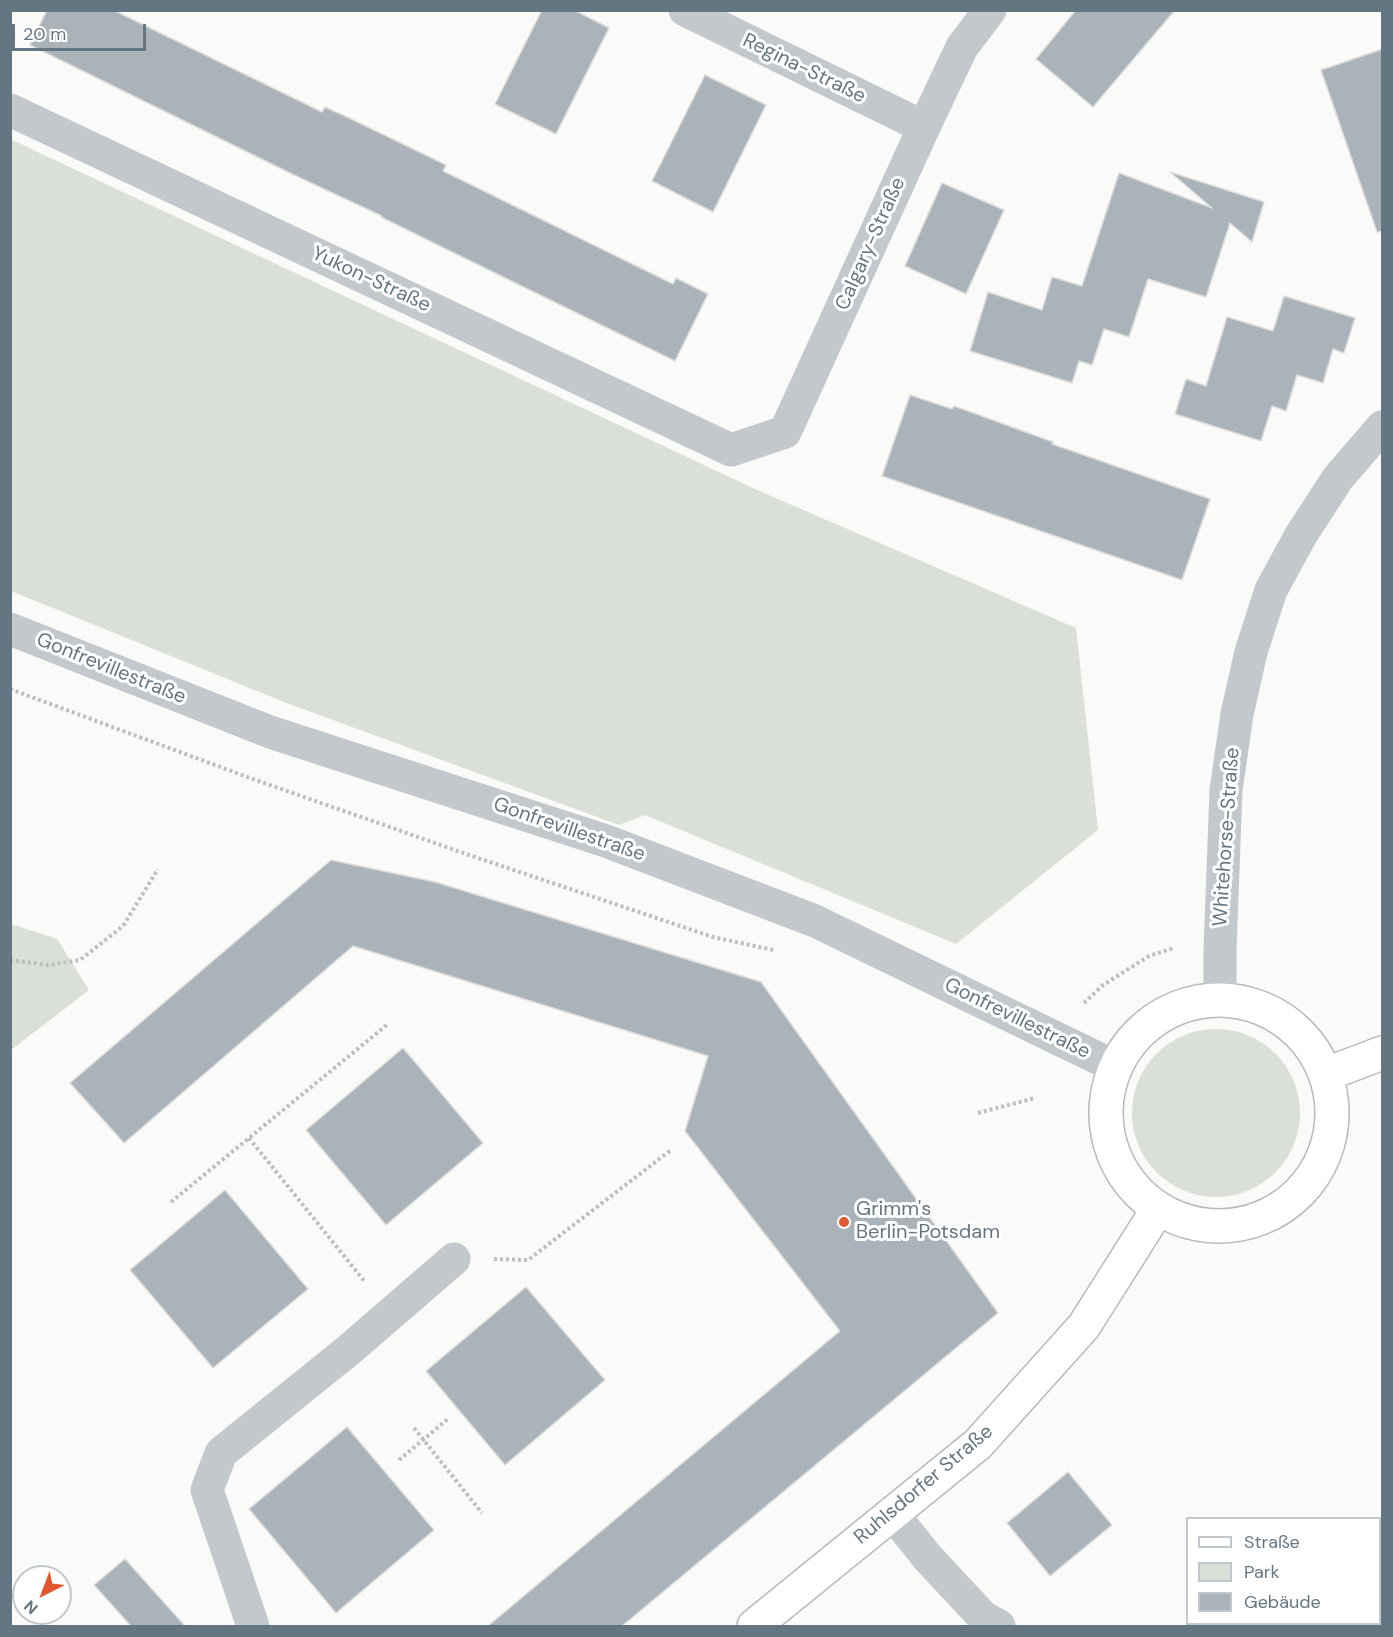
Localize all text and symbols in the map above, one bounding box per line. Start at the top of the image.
scale bar [15,12,148,50]
text: 20 m [23,22,66,46]
street label: Regina-Straße [739,29,869,109]
street label: Calgary-Straße [831,174,911,314]
street label: Yukon-Straße [308,242,434,318]
street label: Gonfrevillestraße [33,628,189,710]
street label: Whitehorse-Straße [1209,747,1245,927]
street label: Gonfrevillestraße [490,793,648,867]
street label: Gonfrevillestraße [940,973,1094,1065]
place label: Grimm's Berlin-Potsdam [856,1198,1000,1245]
marker: Grimm's Berlin-Potsdam [837,1215,851,1229]
street label: Ruhlsdorfer Straße [850,1420,998,1550]
legend [1186,1517,1381,1625]
text: Straße [1244,1530,1300,1554]
text: Park [1244,1560,1280,1584]
north arrow [12,1565,72,1625]
text: Gebäude [1244,1590,1321,1614]
text: N [20,1596,42,1619]

